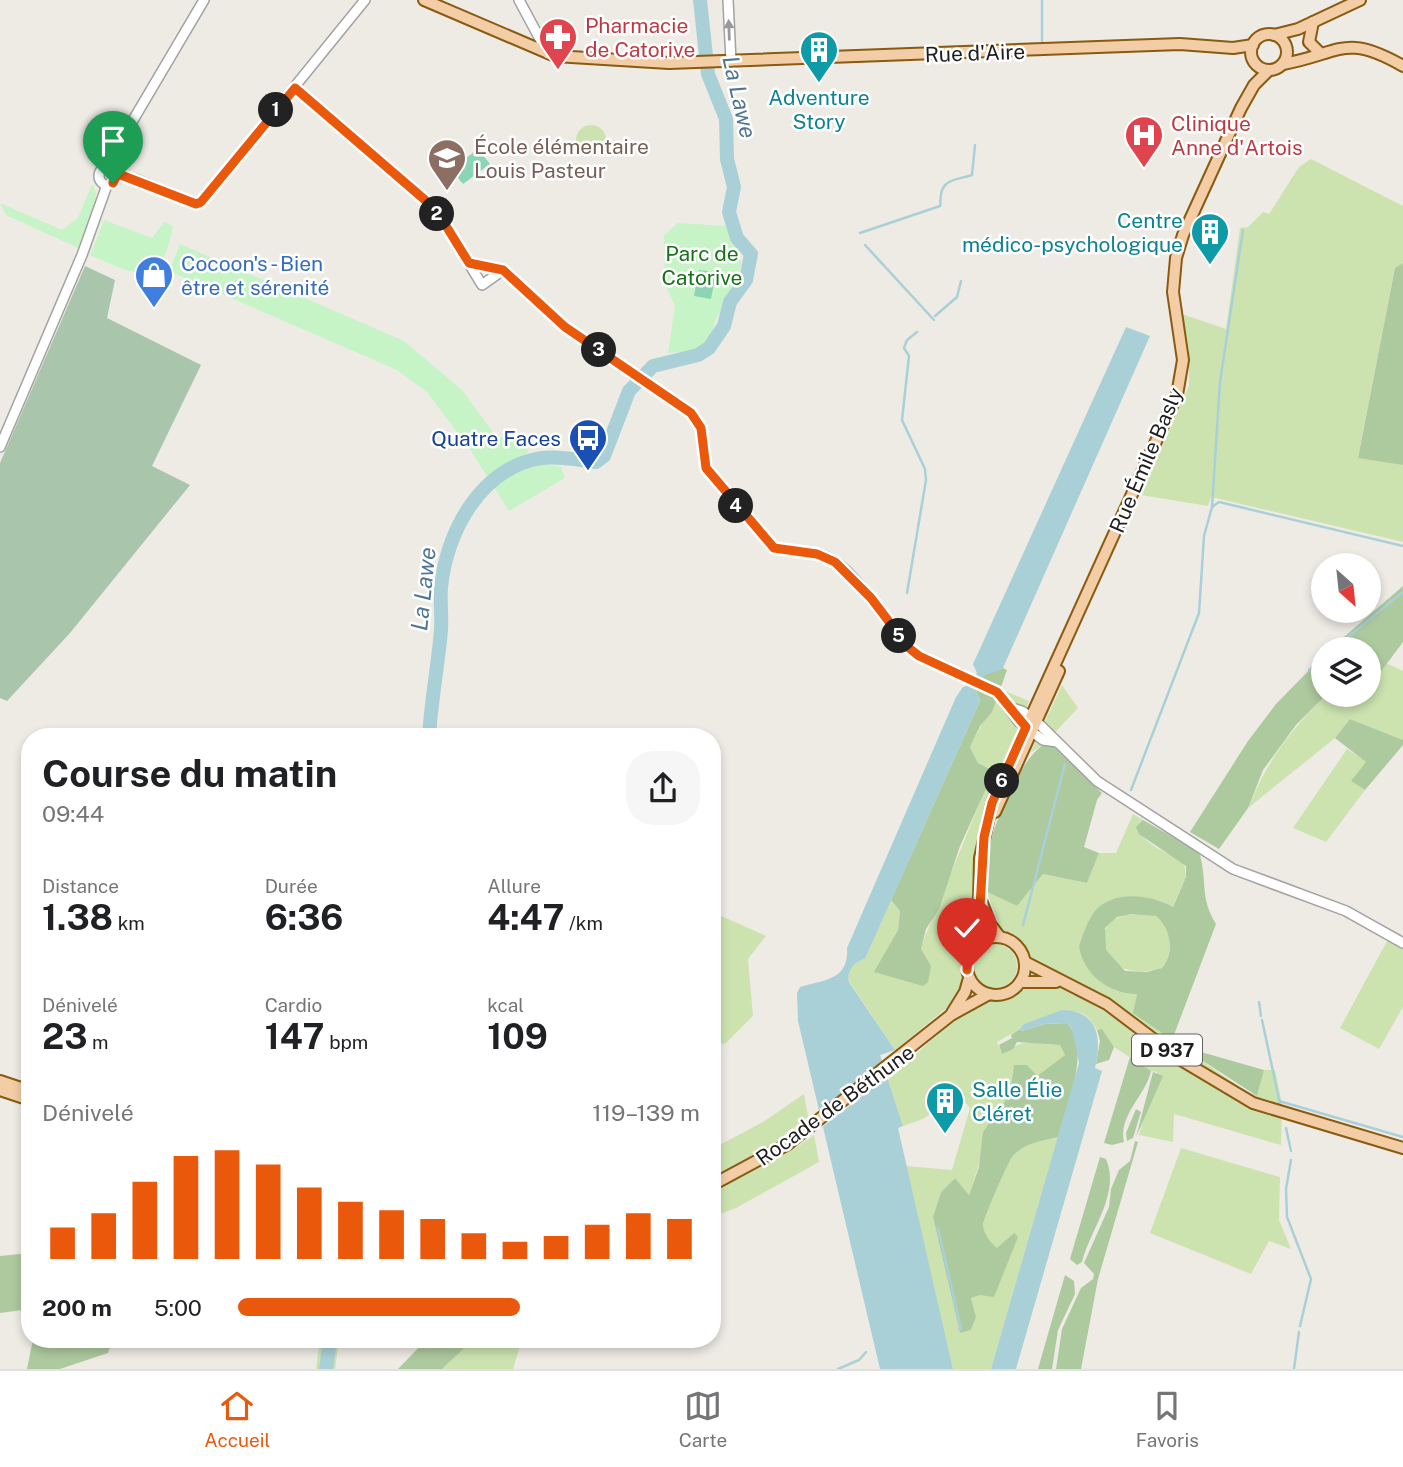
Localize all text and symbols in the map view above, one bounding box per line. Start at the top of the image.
place label: Pharmacie de Catorive [585,13,695,62]
pharmacy icon: Pharmacie de Catorive [537,16,579,71]
one-way arrow [724,19,735,41]
building icon: Adventure Story [798,29,840,84]
street label: Rue d'Aire [924,39,1026,67]
water label: La Lawe [717,53,763,141]
place label: Adventure Story [768,85,870,134]
pin: 1 [258,92,294,128]
text: 1 [271,98,280,120]
pin [83,111,143,183]
place label: Clinique Anne d'Artois [1171,111,1303,160]
hospital icon: Clinique Anne d'Artois [1123,114,1165,169]
icon: arrive [94,122,132,160]
place label: École élémentaire Louis Pasteur [474,134,649,183]
school or university icon: École élémentaire Louis Pasteur [426,137,468,192]
pin: 2 [420,196,454,232]
text: 2 [430,202,443,224]
place label: Centre médico-psychologique [962,208,1183,257]
building icon: Centre médico-psychologique [1189,211,1231,266]
park label: Parc de Catorive [662,241,742,290]
place label: Cocoon's - Bien être et sérenité [181,251,329,300]
shop icon: Cocoon's - Bien être et sérenité [133,254,175,309]
pin: 3 [582,332,616,368]
text: 3 [592,338,605,360]
street label: Rue Émile Basly [1104,384,1188,536]
bus stop icon: Quatre Faces [567,417,609,472]
place label: Quatre Faces [431,426,561,451]
pin: 4 [718,489,754,524]
text: 4 [729,494,742,516]
water label: La Lawe [405,546,441,632]
north arrow [1311,553,1381,623]
map controls [1311,553,1381,707]
pin: 5 [881,618,916,654]
text: 5 [892,624,905,646]
button: layers [1311,637,1381,707]
text: Course du matin [42,751,337,796]
button: share [626,751,700,825]
pin: 6 [984,764,1020,798]
text: 6 [995,769,1008,791]
text: 09:44 [42,800,104,827]
text: Distance [42,875,119,897]
text: Durée [265,875,318,897]
text: Allure [487,875,541,897]
text: 1.38 [42,897,113,938]
text: 6:36 [265,897,344,938]
text: 4:47 [487,897,564,938]
pin [937,898,997,970]
icon: check [948,909,986,947]
text: km [113,912,145,934]
text: /km [564,912,603,934]
text: Dénivelé [42,994,118,1016]
text: Cardio [265,994,322,1016]
text: kcal [487,994,524,1016]
text: 23 [42,1016,88,1057]
text: 147 [265,1016,325,1057]
text: 109 [487,1016,548,1057]
text: m [88,1031,109,1053]
text: bpm [325,1031,368,1053]
road number: D 937 [1132,1034,1202,1066]
street label: Rocade de Béthune [751,1039,919,1171]
place label: Salle Élie Cléret [972,1077,1062,1126]
building icon: Salle Élie Cléret [924,1080,966,1135]
text: Dénivelé [42,1099,134,1126]
text: 119–139 m [592,1099,700,1126]
text: 200 m [42,1294,112,1321]
text: 5:00 [154,1294,202,1321]
tab: Accueil [204,1387,270,1451]
tab: Carte [679,1387,727,1451]
tab: Favoris [1136,1387,1199,1451]

